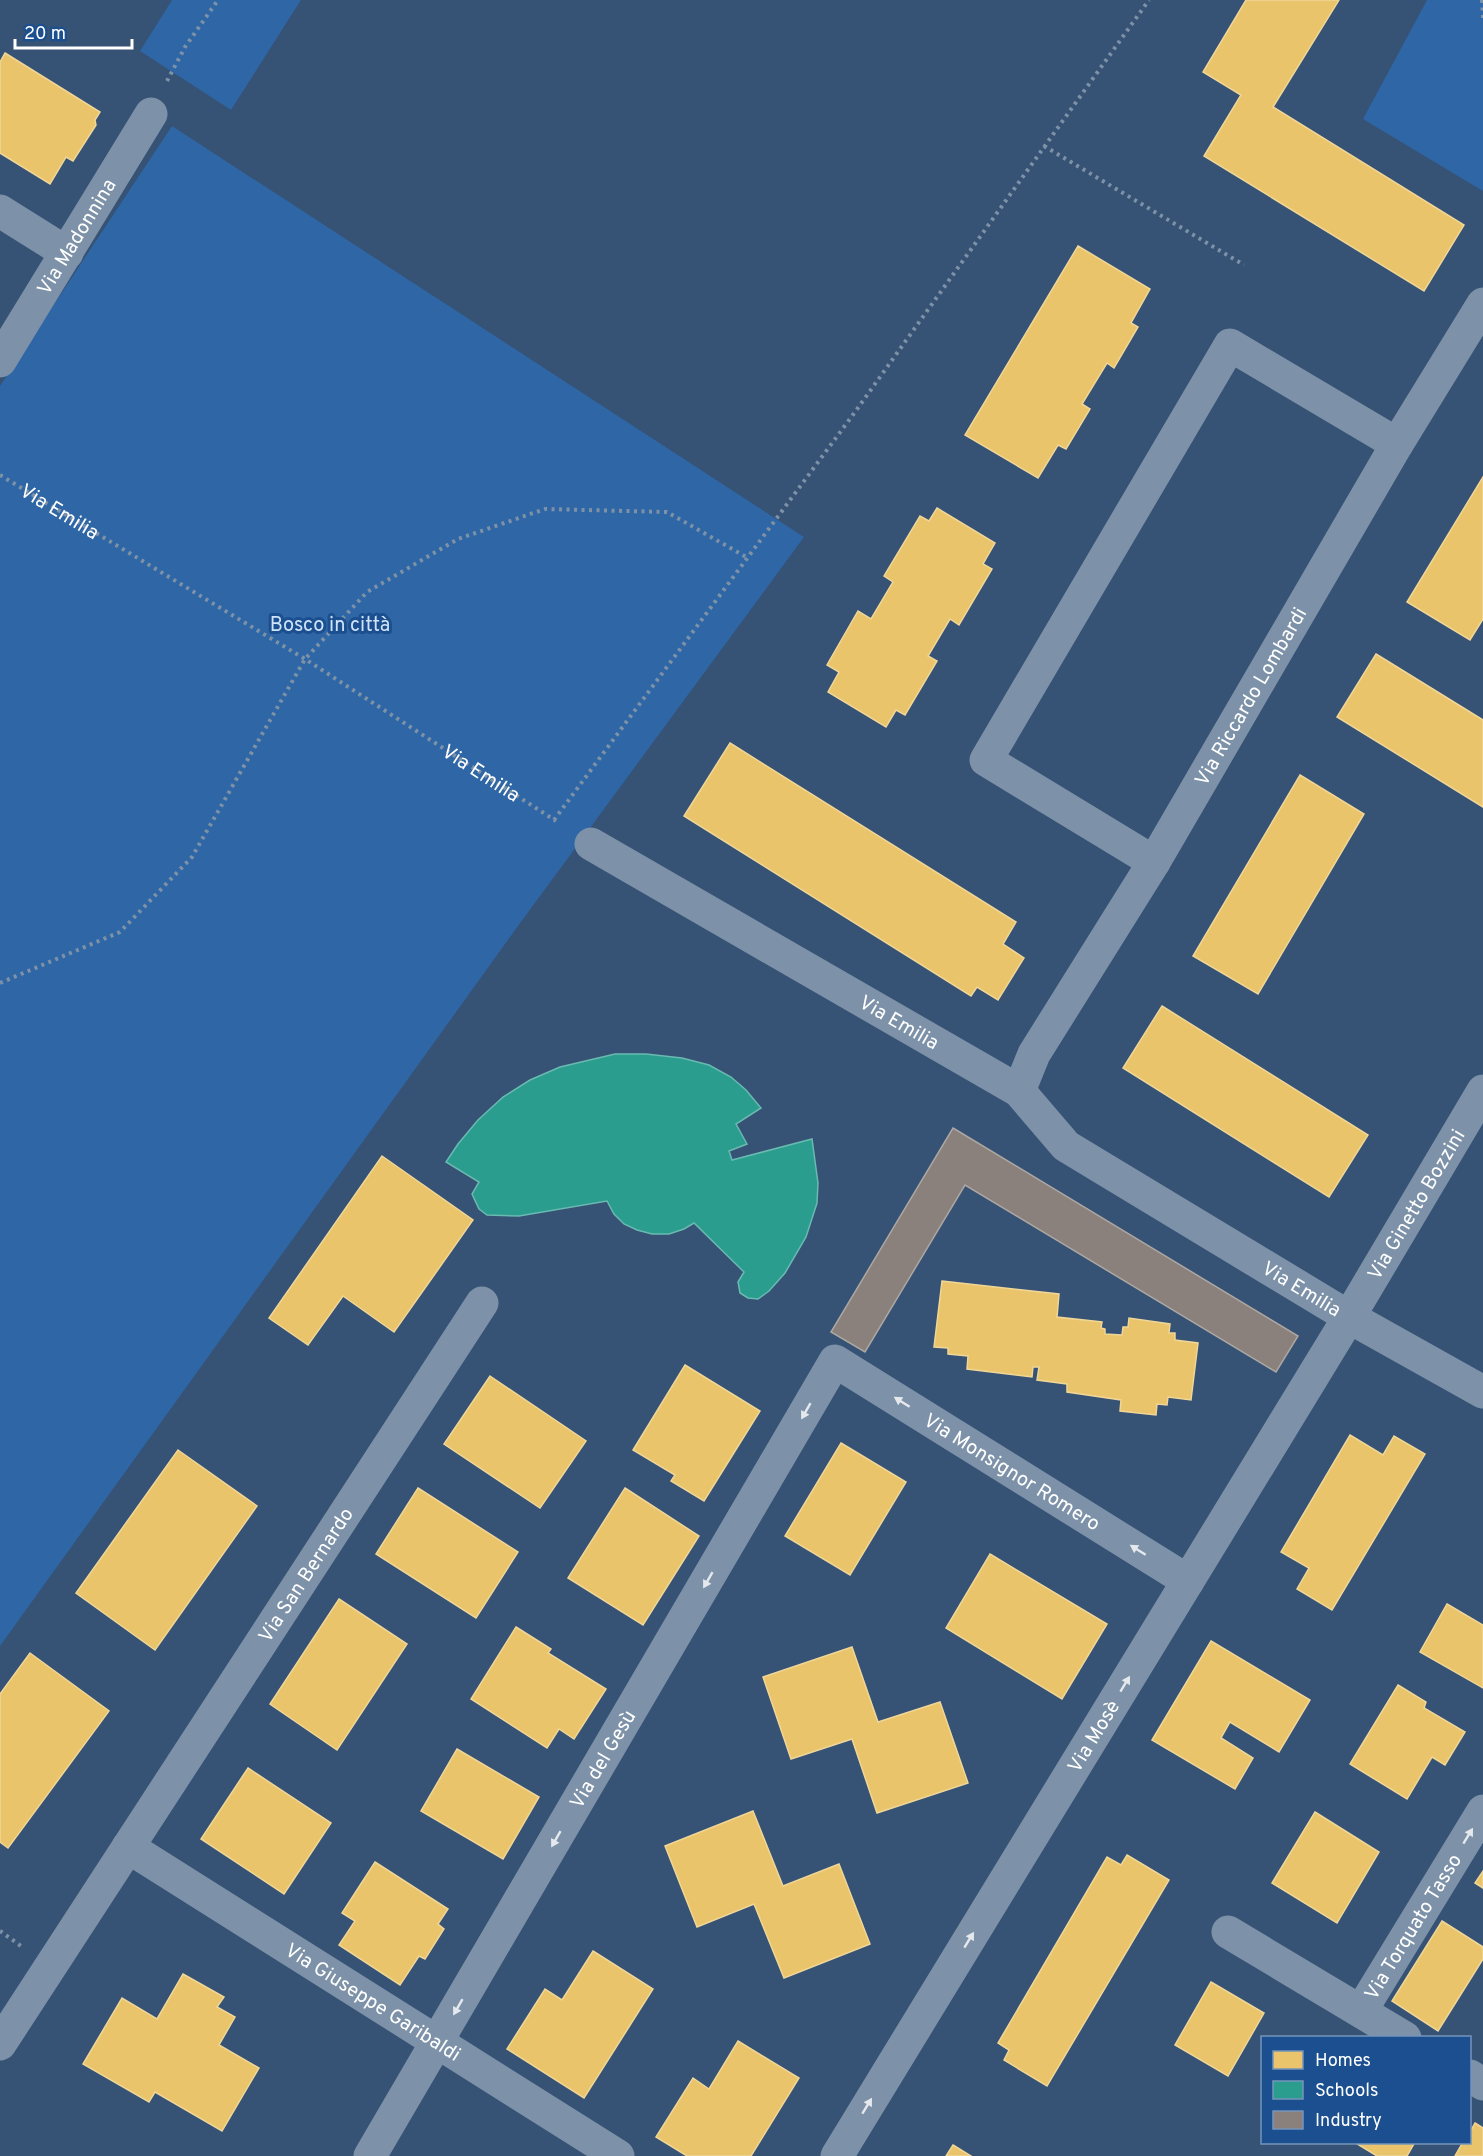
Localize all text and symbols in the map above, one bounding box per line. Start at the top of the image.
scale bar [15,12,132,50]
text: 20 m [24,23,66,46]
street label: Via Madonnina [32,174,123,300]
street label: Via Emilia [14,479,103,547]
street label: Via Riccardo Lombardi [1190,603,1314,791]
park label: Bosco in città [270,613,390,639]
street label: Via Emilia [436,740,524,809]
street label: Via Emilia [854,990,943,1057]
street label: Via Ginetto Bozzini [1363,1125,1472,1285]
street label: Via Emilia [1256,1256,1345,1324]
one-way arrow [894,1397,910,1408]
one-way arrow [800,1403,811,1419]
street label: Via Monsignor Romero [918,1408,1104,1538]
street label: Via San Bernardo [254,1503,360,1648]
one-way arrow [1130,1545,1146,1556]
one-way arrow [702,1572,713,1588]
one-way arrow [1120,1676,1131,1692]
street label: Via Mosè [1063,1696,1127,1778]
street label: Via del Gesù [565,1706,643,1814]
one-way arrow [1462,1828,1473,1844]
one-way arrow [551,1831,562,1847]
street label: Via Torquato Tasso [1360,1850,1469,2005]
one-way arrow [963,1932,974,1948]
street label: Via Giuseppe Garibaldi [279,1938,465,2069]
one-way arrow [453,1999,463,2016]
legend [1261,2036,1471,2144]
text: Homes [1315,2050,1371,2073]
text: Schools [1315,2080,1378,2103]
one-way arrow [862,2098,873,2114]
text: Industry [1315,2110,1382,2133]

